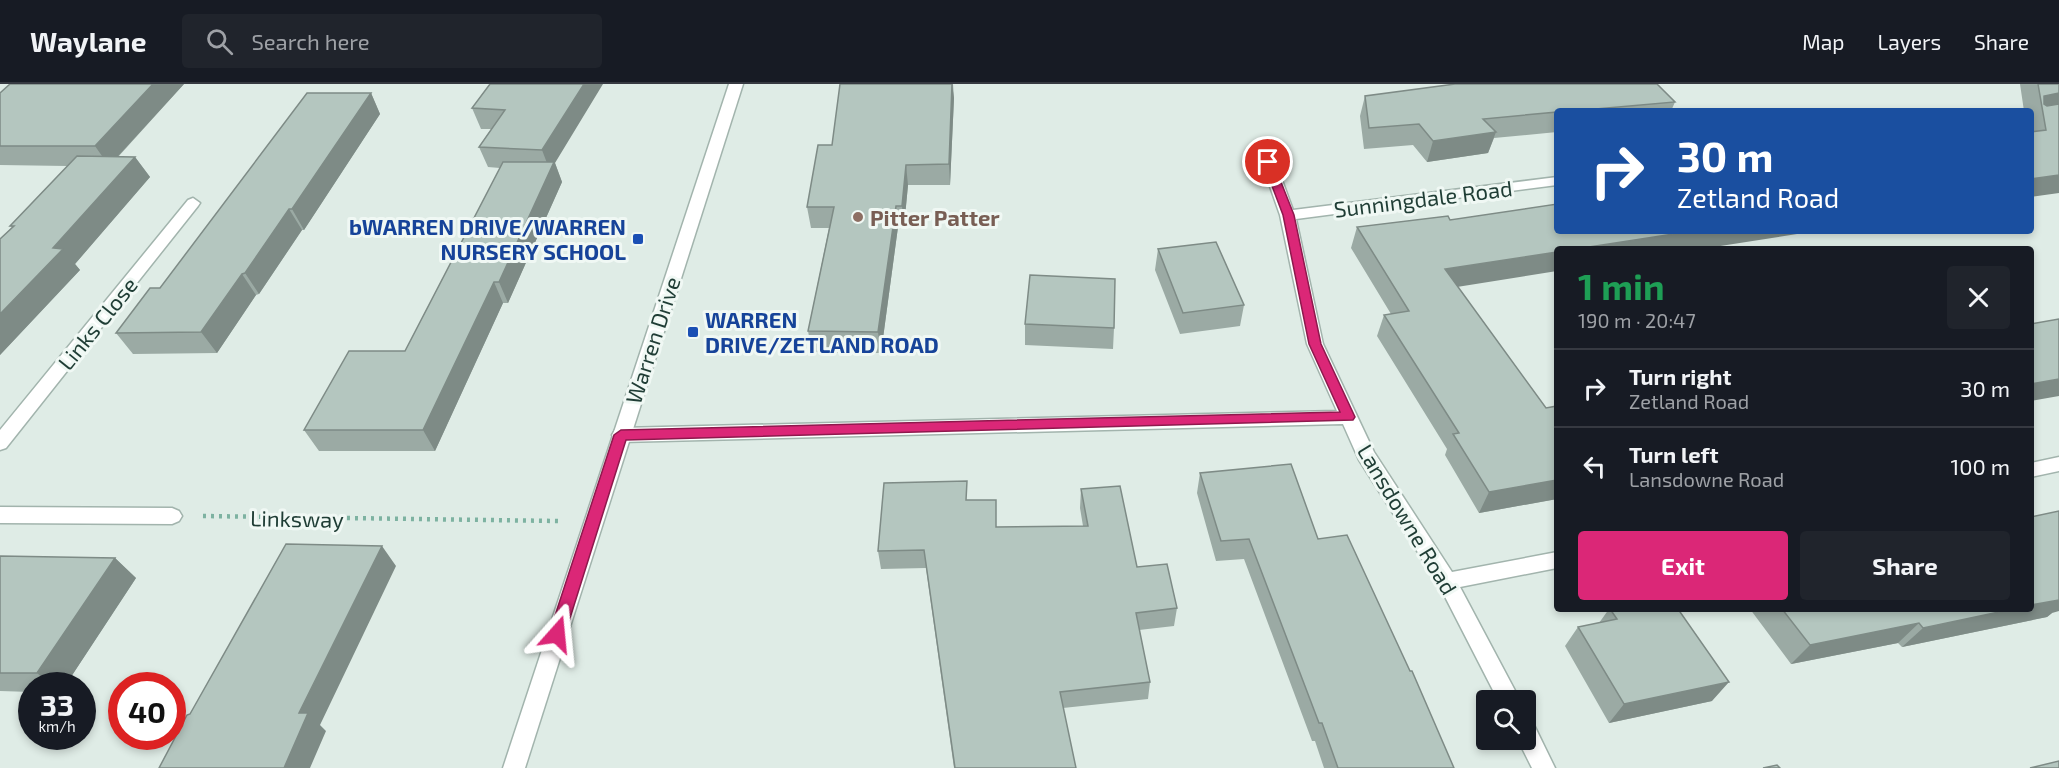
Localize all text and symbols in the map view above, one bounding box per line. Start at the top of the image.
search box [182,14,602,68]
text: Waylane [30,24,146,58]
icon: search [203,25,236,58]
text: Search here [251,28,370,54]
text: Map [1802,29,1844,54]
text: Layers [1877,29,1941,54]
text: Share [1974,29,2029,54]
text: 30 m [1677,130,1773,180]
icon: right [1578,132,1656,210]
pin [1242,136,1293,187]
icon: arrive [1251,145,1284,178]
street label: Sunningdale Road [1332,174,1514,222]
text: Zetland Road [1677,181,1839,213]
place label: Pitter Patter [870,204,1000,230]
marker: Pitter Patter [851,210,865,224]
place label: bWARREN DRIVE/WARREN NURSERY SCHOOL [349,213,626,264]
marker: bWARREN DRIVE/WARREN NURSERY SCHOOL [631,232,645,246]
text: 1 min [1578,264,1665,307]
button: close [1947,266,2010,329]
street label: Links Close [52,272,142,374]
street label: Warren Drive [619,273,685,407]
place label: WARREN DRIVE/ZETLAND ROAD [705,306,939,357]
text: 190 m · 20:47 [1578,308,1696,332]
marker: WARREN DRIVE/ZETLAND ROAD [686,325,700,339]
text: Turn right [1629,363,1731,389]
icon: right [1578,372,1611,405]
text: 30 m [1960,375,2010,401]
text: Zetland Road [1629,389,1749,413]
street label: Lansdowne Road [1353,439,1463,599]
text: Turn left [1629,441,1718,467]
icon: left [1578,450,1611,483]
text: 100 m [1951,453,2010,479]
text: Lansdowne Road [1629,467,1784,491]
street label: Linksway [250,504,344,532]
button: Exit [1578,531,1788,600]
button: Share [1800,531,2010,600]
position arrow [525,602,589,666]
speed limit sign: 40 [108,672,186,750]
text: 33 [40,686,74,722]
map controls [1476,690,1536,750]
button: search [1476,690,1536,750]
text: km/h [38,717,76,735]

